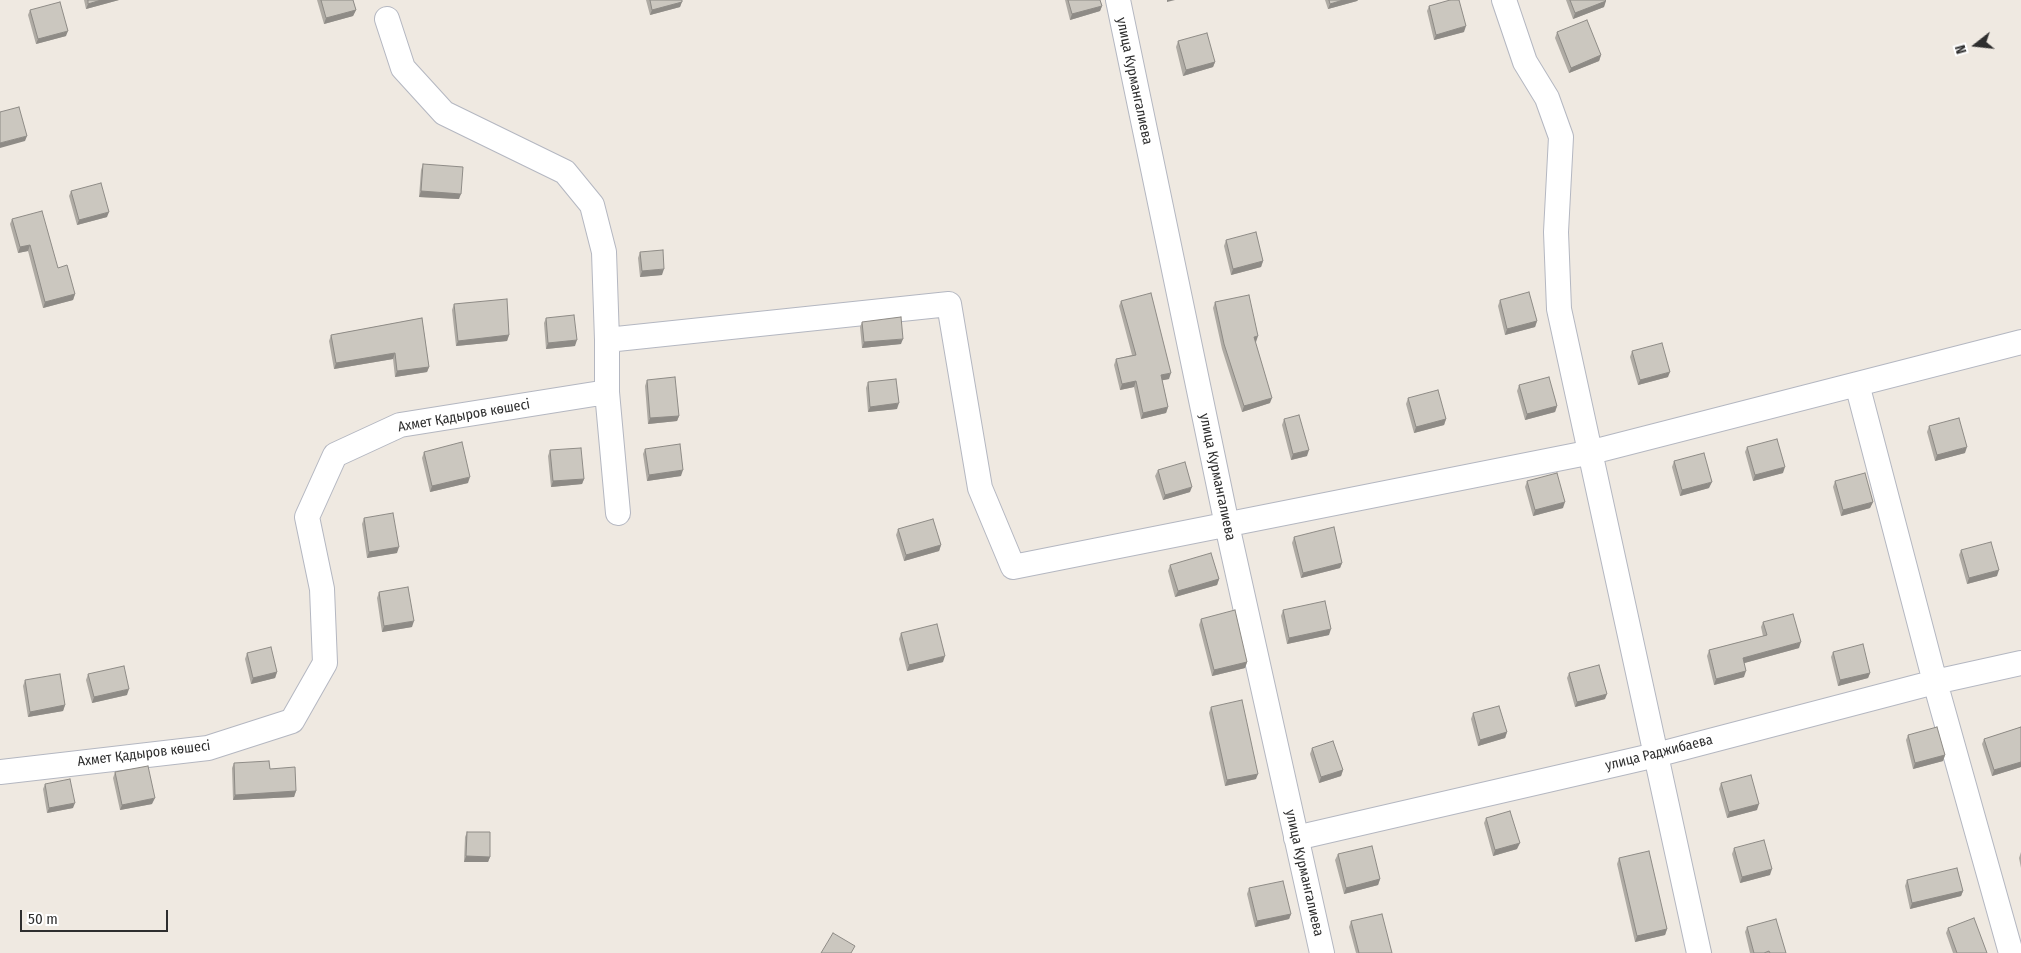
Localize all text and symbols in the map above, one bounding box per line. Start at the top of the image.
street label: улица Курмангалиева [1112,16,1156,146]
north arrow [1951,20,2001,70]
text: N [1952,43,1970,56]
street label: Ахмет Қадыров көшесі [397,396,531,436]
street label: улица Курмангалиева [1195,412,1239,542]
street label: улица Раджибаева [1604,732,1714,774]
street label: Ахмет Қадыров көшесі [77,738,211,770]
street label: улица Курмангалиева [1281,808,1327,938]
scale bar [22,900,170,932]
text: 50 m [28,910,58,928]

